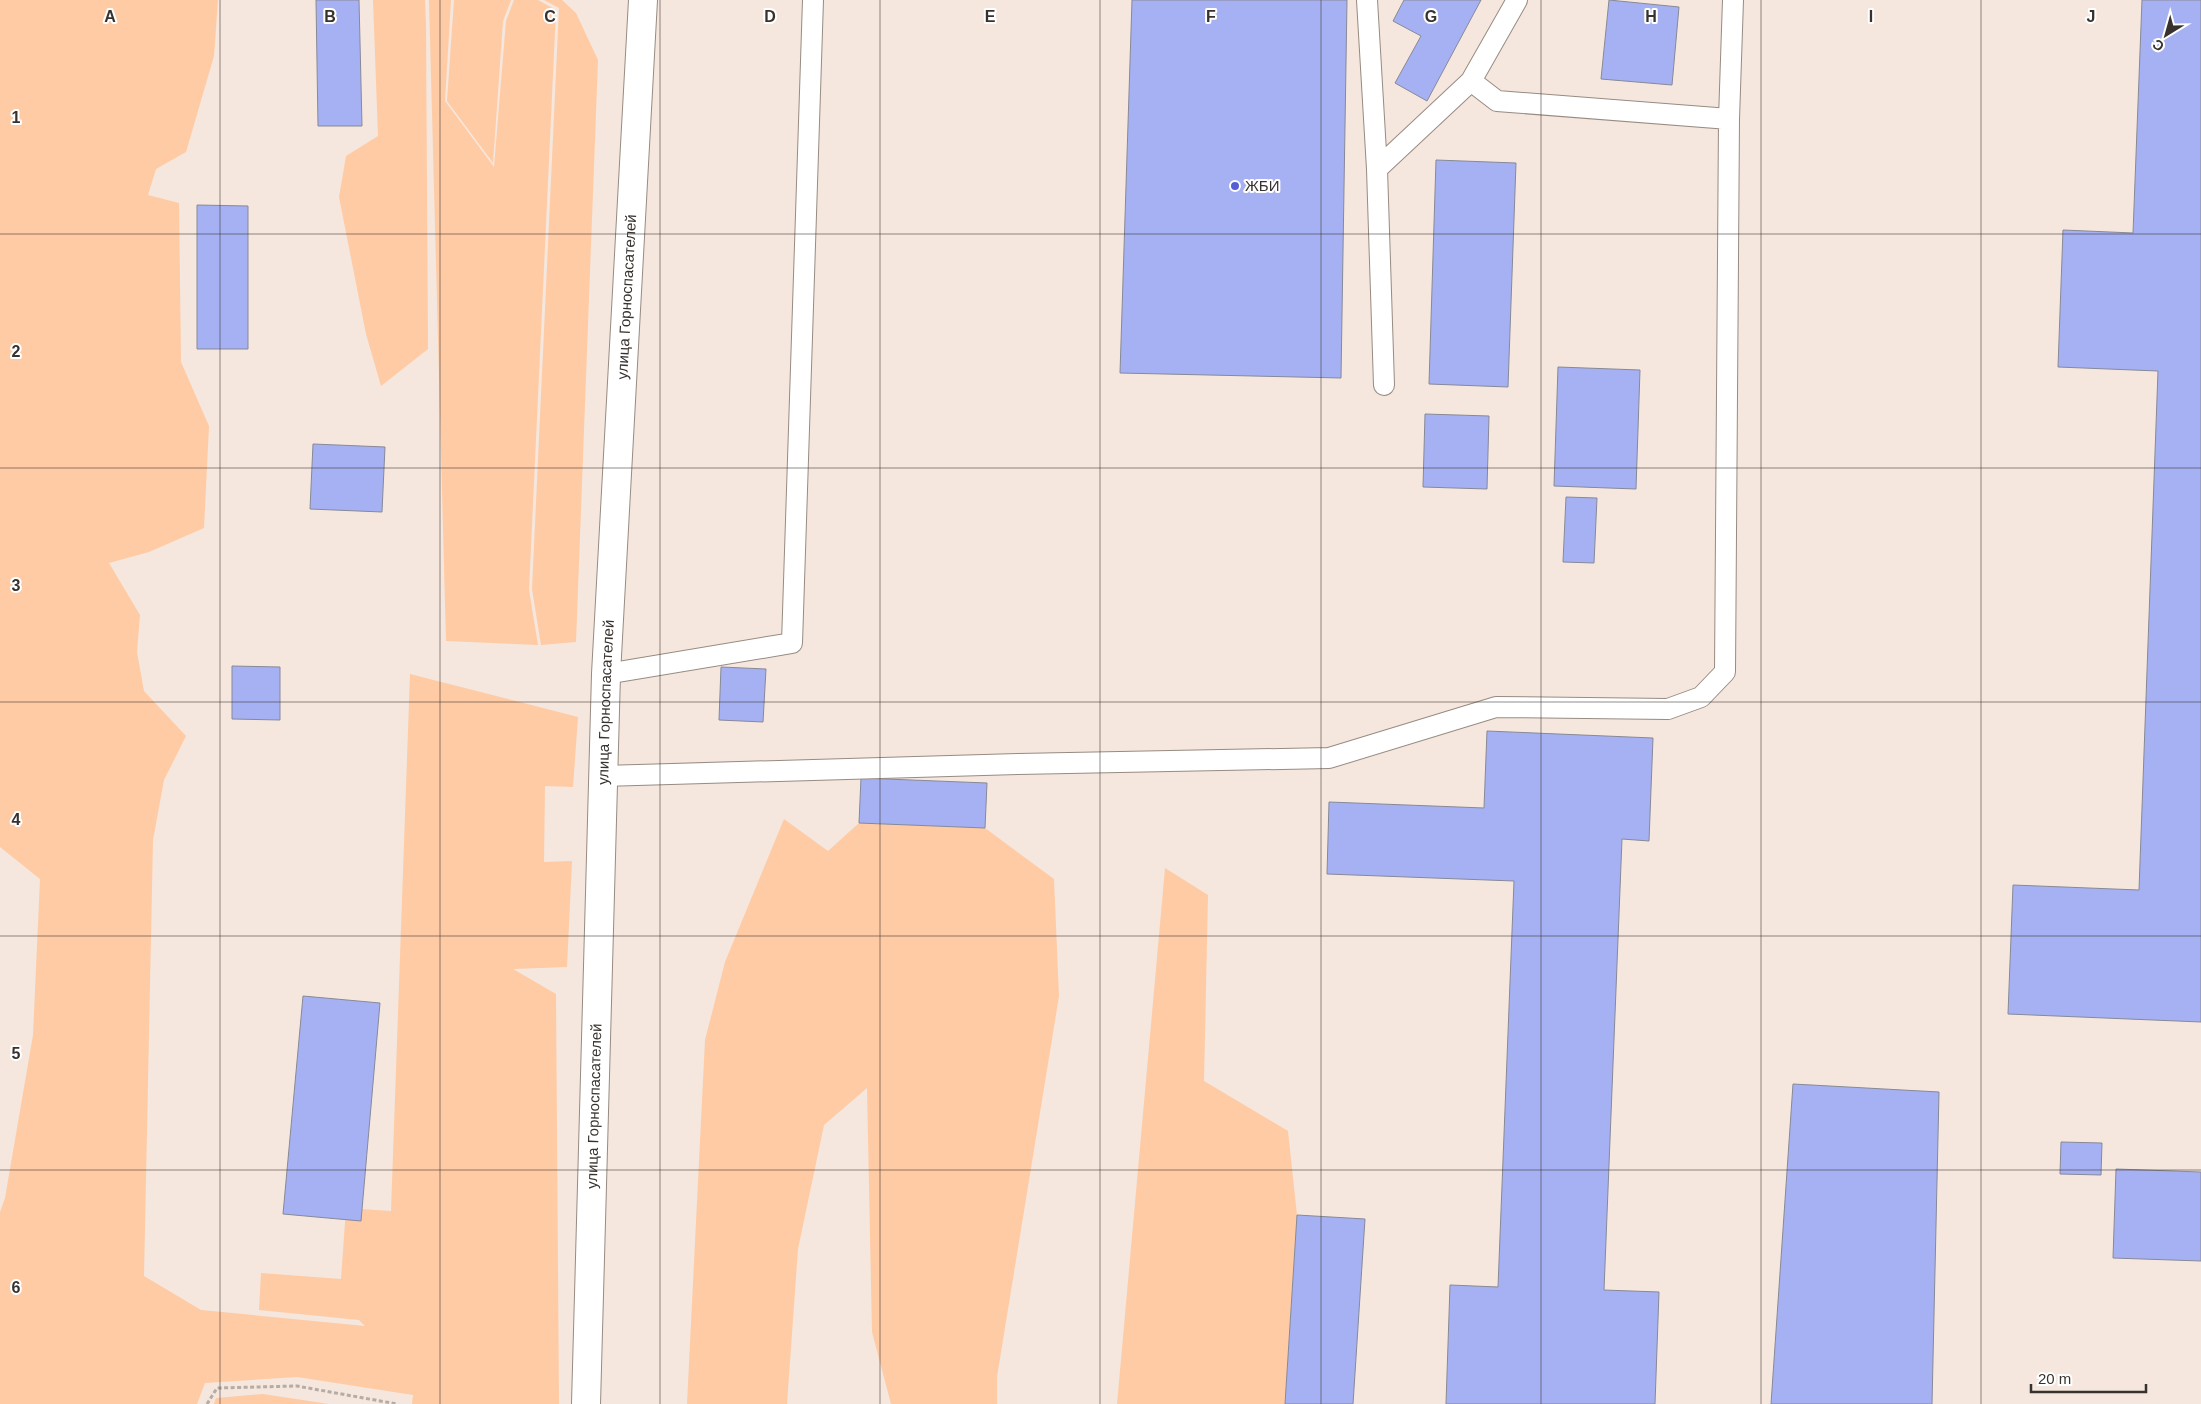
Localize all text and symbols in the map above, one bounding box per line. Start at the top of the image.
text: A [104,8,116,25]
text: B [324,8,336,25]
text: C [544,8,556,25]
text: D [764,8,776,25]
text: E [985,8,996,25]
text: F [1206,8,1216,25]
text: G [1425,8,1437,25]
text: H [1645,8,1657,25]
text: I [1869,8,1873,25]
text: J [2087,8,2095,25]
north arrow [2141,10,2191,60]
text: С [2149,36,2167,55]
text: 1 [12,109,21,126]
place label: ЖБИ [1245,177,1279,194]
marker: ЖБИ [1229,180,1241,192]
street label: улица Горноспасателей [613,214,639,380]
text: 2 [12,343,21,360]
text: 3 [12,577,21,594]
street label: улица Горноспасателей [594,619,617,785]
text: 4 [12,811,21,828]
street label: улица Горноспасателей [583,1023,604,1189]
text: 5 [12,1045,21,1062]
text: 6 [12,1279,21,1296]
scale bar [2031,1362,2146,1394]
text: 20 m [2038,1370,2071,1387]

